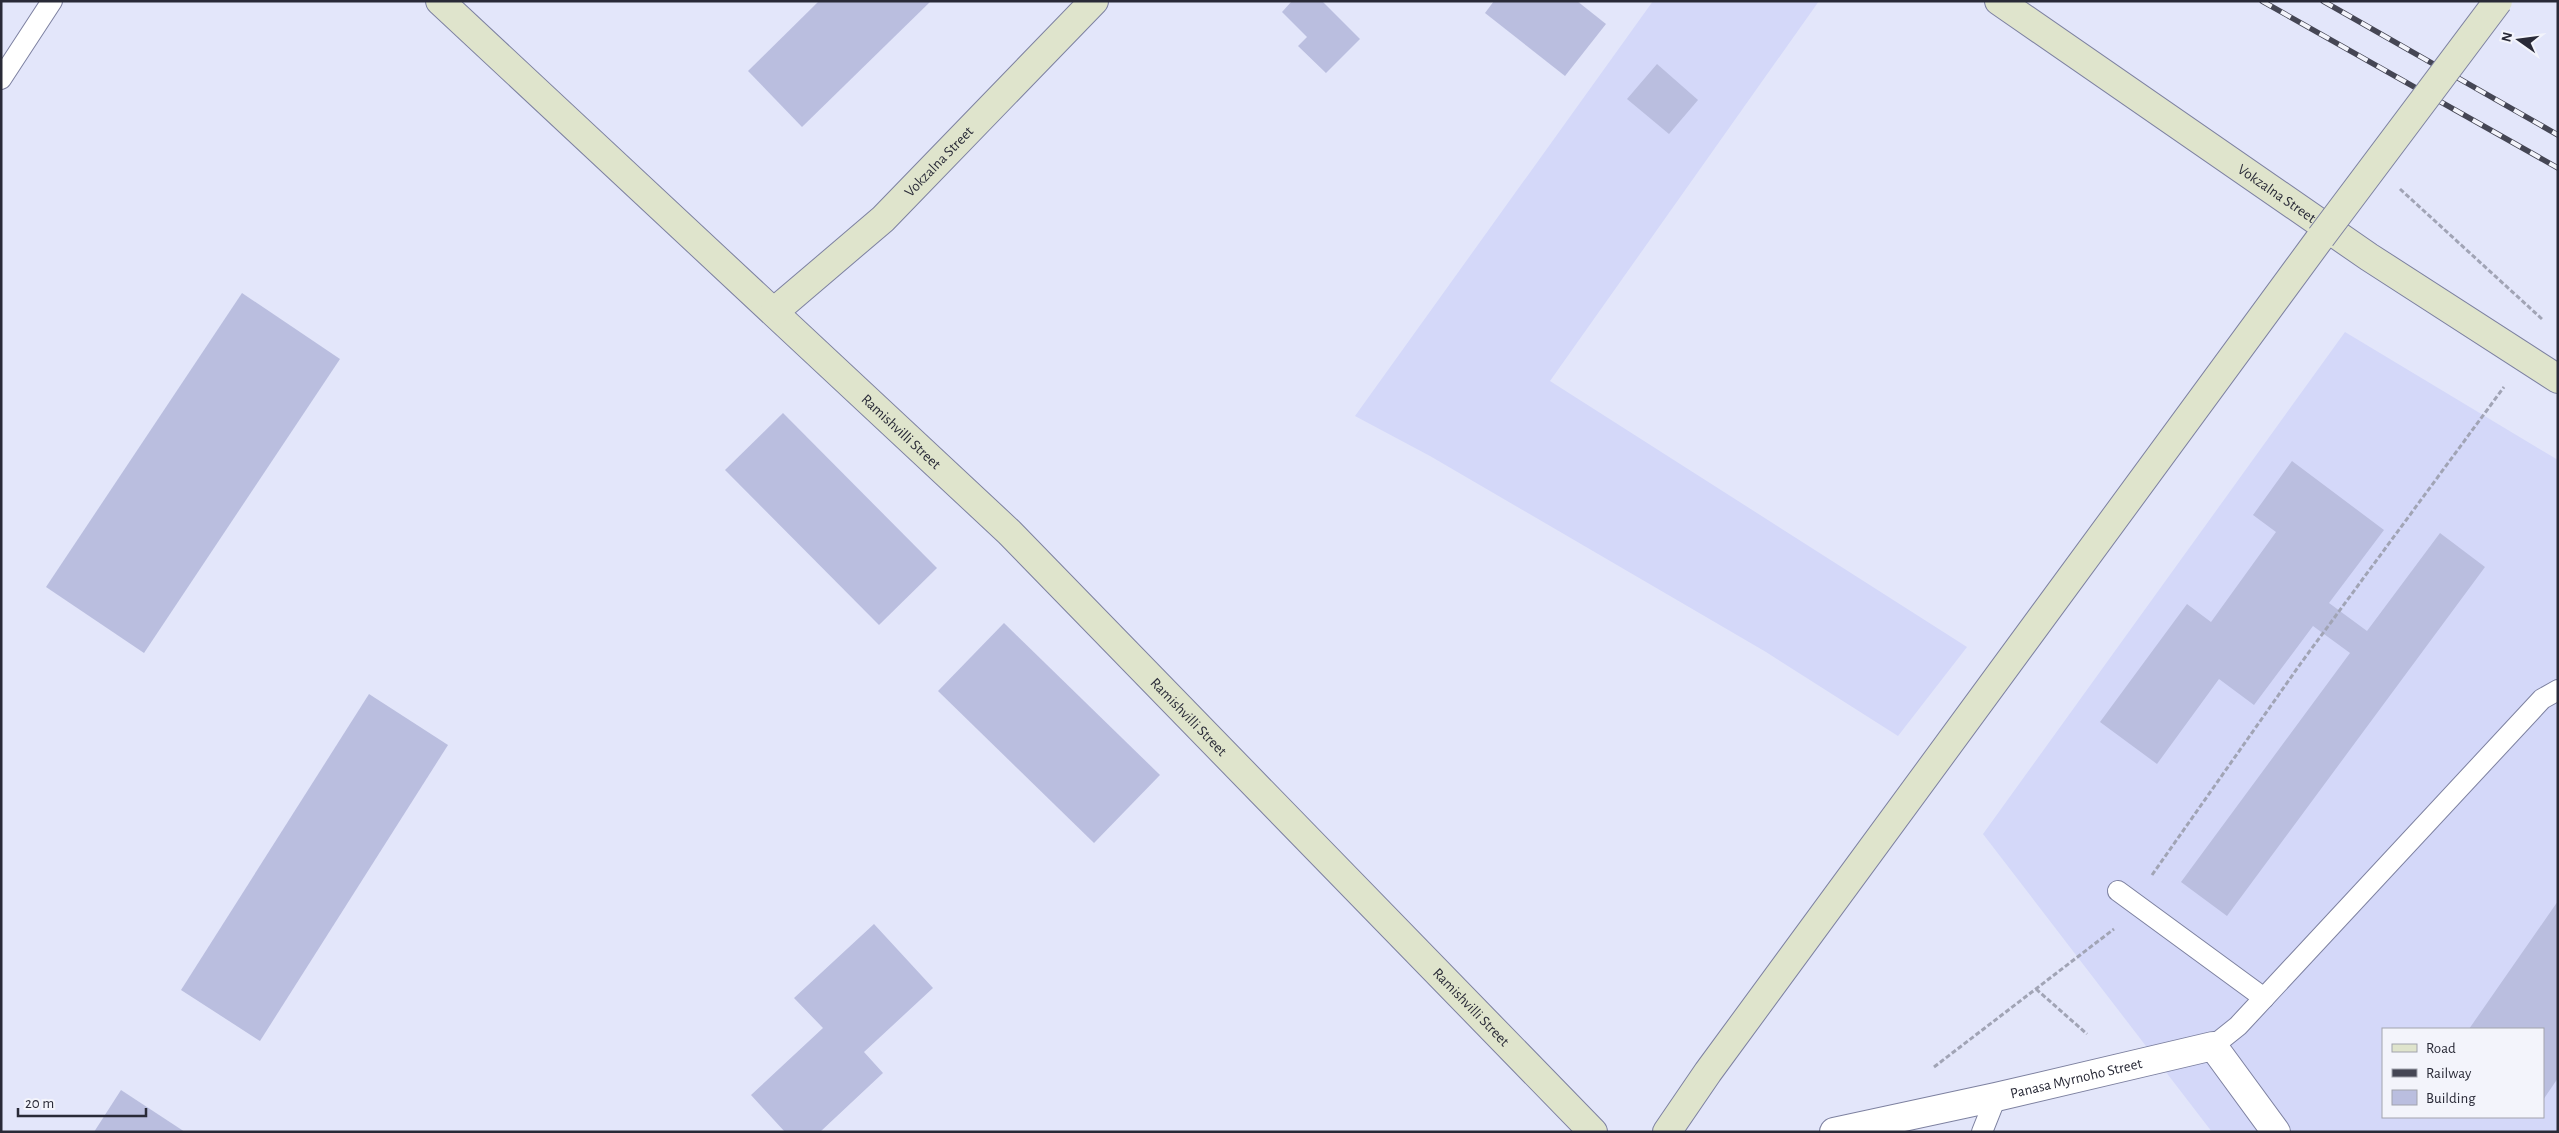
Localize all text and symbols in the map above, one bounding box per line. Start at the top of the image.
north arrow [2494,15,2544,65]
text: N [2499,31,2515,44]
street label: Vokzalna Street [902,124,976,200]
street label: Vokzalna Street [2235,162,2319,226]
street label: Ramishvilli Street [858,391,944,472]
street label: Ramishvilli Street [1147,675,1230,759]
street label: Ramishvilli Street [1430,965,1512,1049]
legend [2382,1028,2544,1118]
text: Road [2426,1041,2456,1056]
street label: Panasa Myrnoho Street [2009,1056,2144,1101]
text: Railway [2426,1066,2472,1081]
scale bar [18,1086,145,1118]
text: Building [2426,1091,2476,1106]
text: 20 m [25,1096,54,1111]

